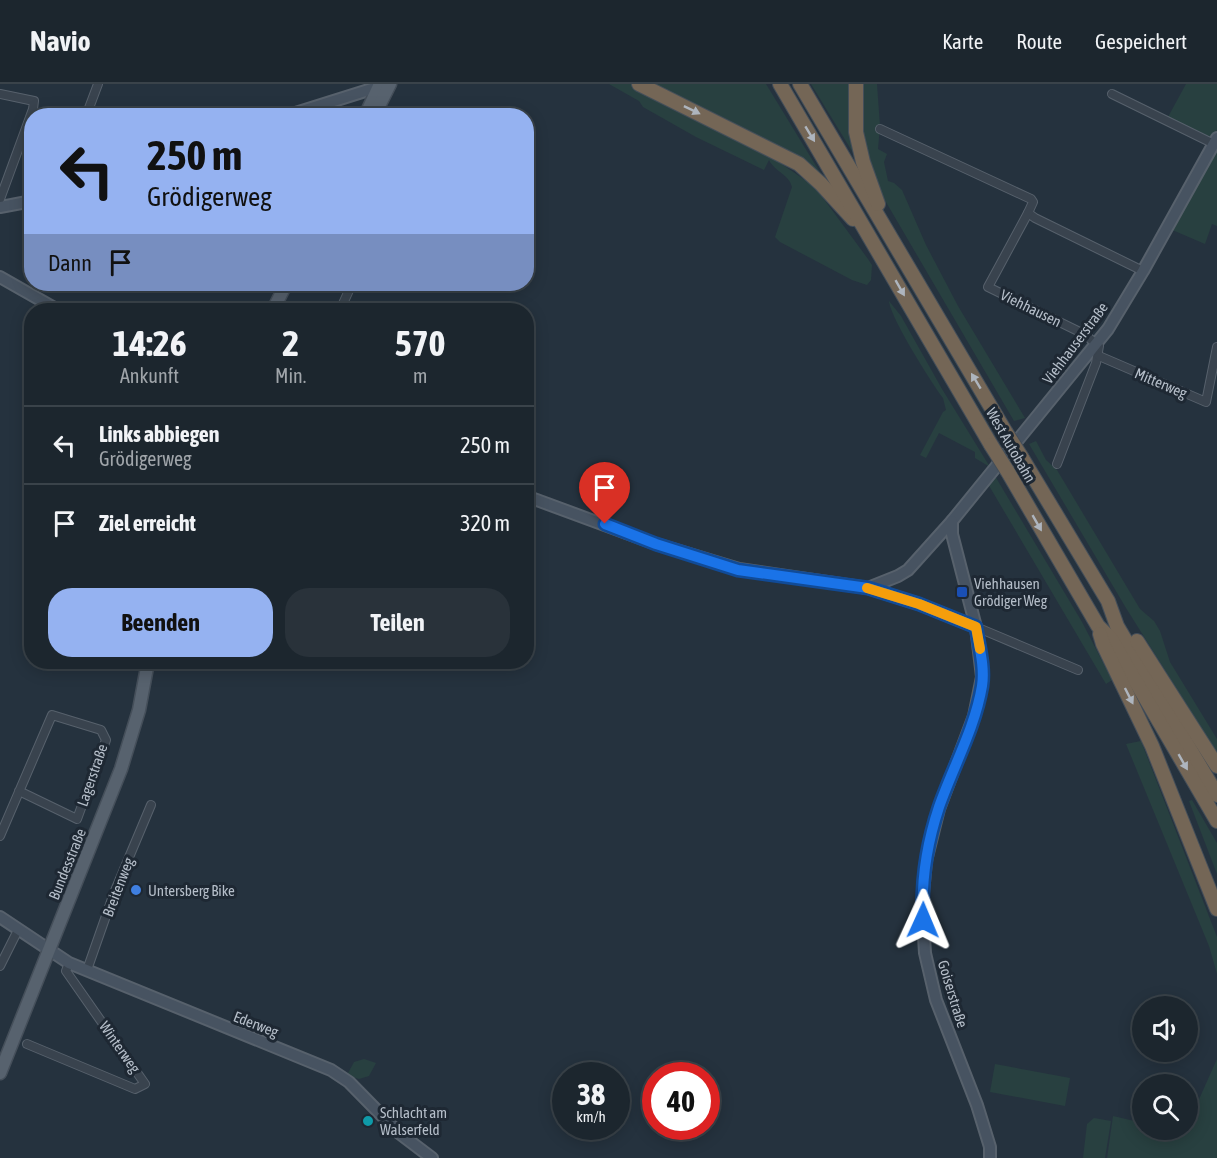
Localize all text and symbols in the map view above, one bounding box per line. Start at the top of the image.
text: Navio [30,25,91,57]
text: Karte [942,29,983,53]
text: Route [1016,29,1062,53]
text: Gespeichert [1095,29,1187,53]
one-way arrow [683,105,700,114]
one-way arrow [804,126,815,142]
text: 250 m [147,131,242,179]
icon: left [48,132,126,210]
text: Grödigerweg [147,181,272,212]
icon: arrive [104,246,137,279]
text: Dann [48,250,92,276]
one-way arrow [895,280,905,297]
street label: Viehhausen [998,286,1064,330]
street label: Viehhauserstraße [1039,299,1111,387]
text: 14:26 [112,322,187,364]
text: 2 [282,322,299,364]
text: 570 [395,322,446,364]
text: Ankunft [120,364,179,387]
text: Min. [275,364,306,387]
text: m [413,364,427,387]
street label: Mitterweg [1132,364,1190,402]
one-way arrow [970,373,981,389]
street label: West Autobahn [983,405,1039,485]
text: Links abbiegen [99,421,220,447]
icon: left [48,429,81,462]
text: 250 m [460,432,510,458]
text: Grödigerweg [99,447,192,470]
pin [579,462,630,524]
icon: arrive [588,471,621,504]
icon: arrive [48,507,81,540]
text: Ziel erreicht [99,510,196,536]
text: 320 m [460,510,510,536]
one-way arrow [1032,515,1043,531]
place label: Viehhausen Grödiger Weg [974,575,1048,609]
marker: Viehhausen Grödiger Weg [955,585,969,599]
button: Beenden [48,588,273,657]
button: Teilen [285,588,510,657]
one-way arrow [1125,688,1134,705]
street label: Lagerstraße [73,741,111,808]
one-way arrow [1178,754,1188,771]
street label: Bundesstraße [45,826,89,902]
street label: Breitenweg [99,854,137,919]
place label: Untersberg Bike [148,882,235,899]
marker: Untersberg Bike [129,883,143,897]
position arrow [891,888,955,952]
street label: Goiserstraße [935,958,971,1030]
map controls [1132,996,1198,1140]
button: sound [1132,996,1198,1062]
street label: Ederweg [231,1008,281,1041]
street label: Winterweg [96,1018,144,1077]
speed limit sign: 40 [642,1062,720,1140]
button: search [1132,1074,1198,1140]
text: 38 [577,1077,605,1111]
place label: Schlacht am Walserfeld [380,1104,447,1138]
text: km/h [576,1108,606,1125]
marker: Schlacht am Walserfeld [361,1114,375,1128]

